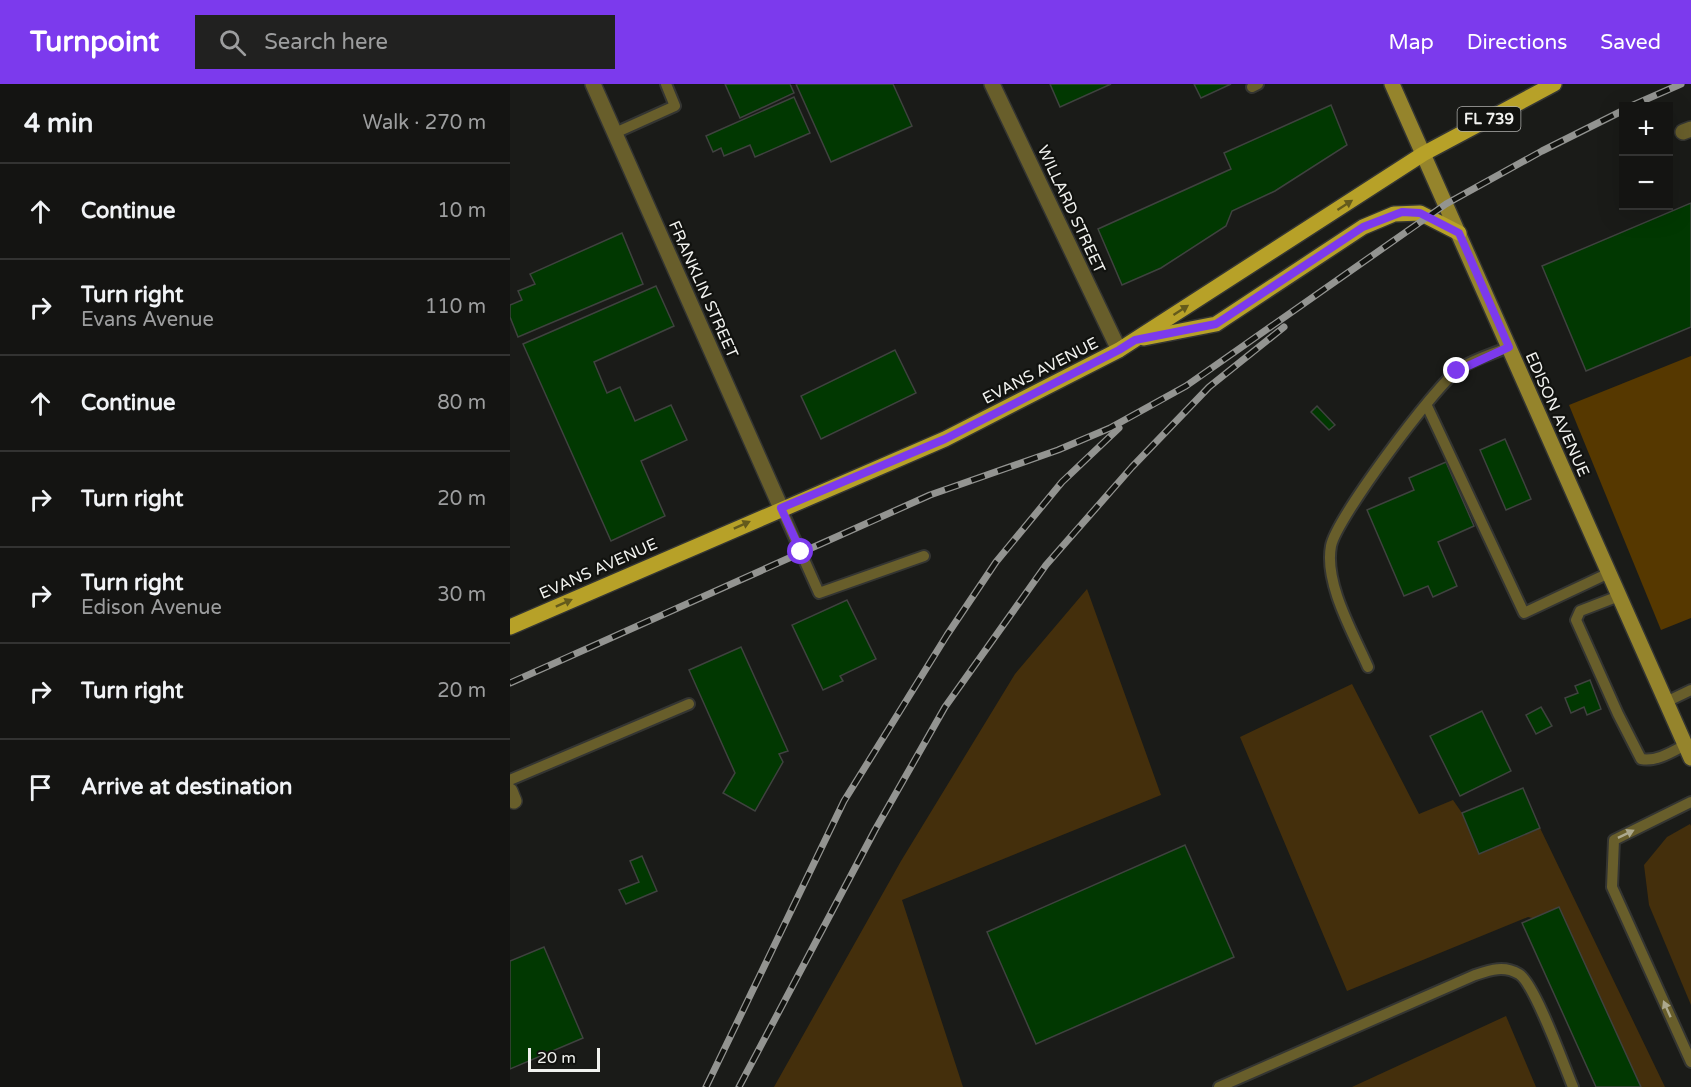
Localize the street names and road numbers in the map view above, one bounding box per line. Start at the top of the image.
road number: FL 739 [1458,107,1520,131]
street label: WILLARD STREET [1033,142,1110,277]
street label: FRANKLIN STREET [664,218,742,361]
street label: EVANS AVENUE [979,333,1102,409]
street label: EDISON AVENUE [1521,349,1594,480]
street label: EVANS AVENUE [536,534,661,604]

